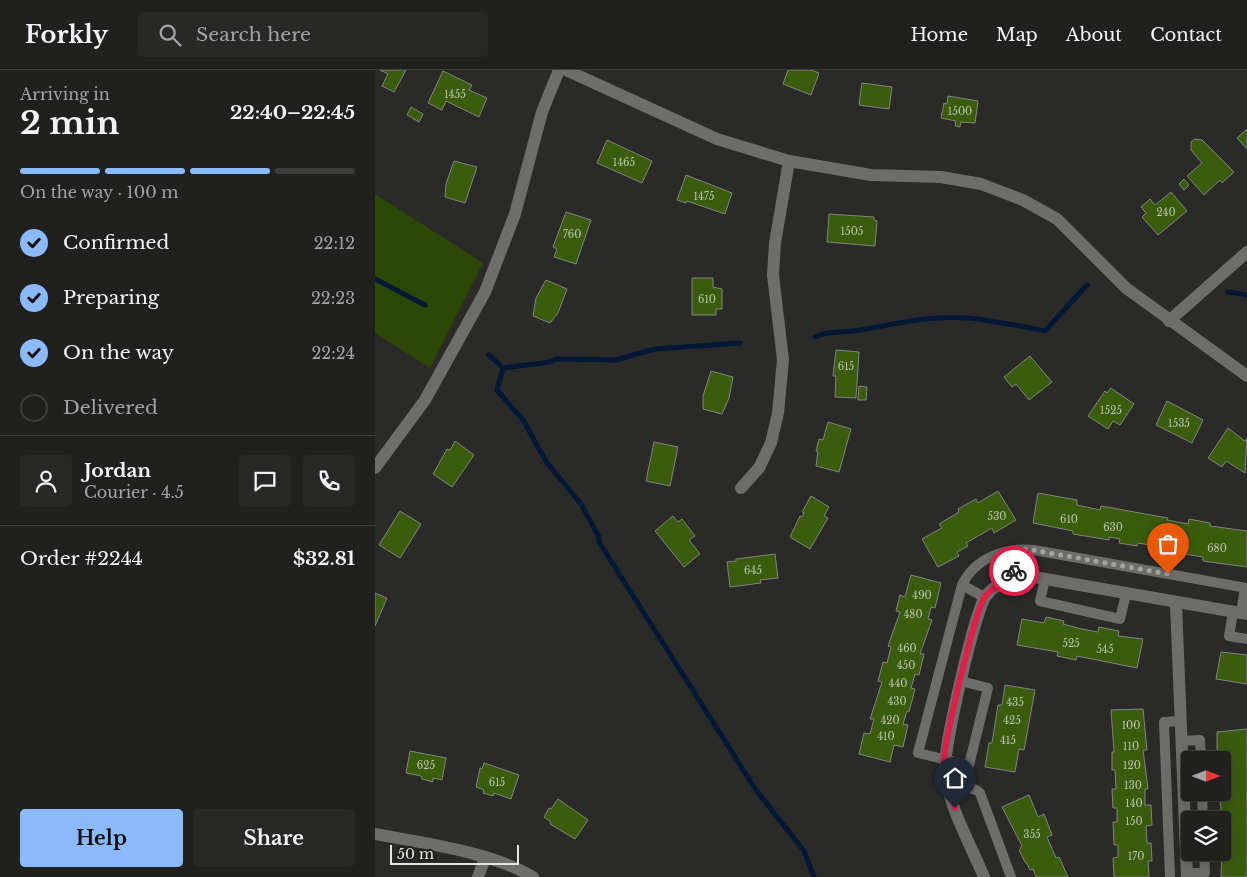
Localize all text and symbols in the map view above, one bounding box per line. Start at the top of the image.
search box [138,12,488,57]
text: Forkly [25,20,108,49]
icon: search [156,21,184,49]
text: Search here [196,23,311,46]
text: Home [910,24,968,46]
text: Map [996,24,1038,46]
text: About [1066,24,1122,46]
text: Contact [1150,24,1222,46]
text: Arriving in [20,84,110,104]
house number: 1455 [444,88,466,101]
text: 22:40–22:45 [230,101,355,124]
text: 2 min [20,103,120,143]
house number: 1500 [948,105,972,118]
house number: 1465 [613,156,636,169]
text: On the way · 100 m [20,182,178,202]
house number: 1475 [694,190,715,203]
house number: 240 [1156,206,1176,219]
house number: 1505 [841,225,864,238]
house number: 760 [563,228,581,241]
icon: check [20,229,48,257]
text: Confirmed [63,231,169,254]
text: 22:12 [314,233,355,253]
icon: check [20,284,48,312]
text: Preparing [63,286,159,309]
text: 22:23 [311,288,355,308]
house number: 610 [698,293,716,306]
icon: check [20,339,48,367]
text: On the way [63,341,174,364]
text: 22:24 [312,343,355,363]
house number: 615 [838,360,855,373]
text: Delivered [63,396,158,419]
house number: 1525 [1100,404,1122,417]
house number: 1535 [1168,417,1190,430]
button: person [20,455,72,507]
button: chat [239,455,291,507]
button: phone [303,455,355,507]
text: Jordan [84,459,151,482]
text: Courier · 4.5 [84,482,184,502]
house number: 530 [988,510,1006,523]
house number: 610 [1060,513,1078,526]
house number: 630 [1103,521,1123,534]
pin [1147,523,1189,574]
icon: bag [1154,530,1182,558]
house number: 680 [1207,542,1227,555]
courier [989,546,1039,596]
text: Order #2244 [20,547,143,570]
text: $32.81 [293,547,355,570]
icon: bike [1000,557,1028,585]
house number: 645 [744,564,762,577]
house number: 490 [912,589,932,602]
house number: 480 [903,608,923,621]
house number: 525 [1062,637,1080,650]
house number: 460 [897,642,917,655]
house number: 545 [1096,643,1114,656]
house number: 450 [897,659,915,672]
house number: 440 [889,677,907,690]
house number: 430 [887,695,907,708]
house number: 435 [1006,696,1024,709]
house number: 420 [880,714,900,727]
house number: 425 [1003,714,1021,727]
house number: 100 [1122,719,1140,732]
house number: 410 [877,730,895,743]
house number: 415 [1000,734,1016,747]
house number: 110 [1123,740,1139,753]
north arrow [1181,751,1231,801]
map controls [1181,751,1231,861]
pin [934,757,976,808]
house number: 625 [417,759,435,772]
house number: 120 [1123,759,1141,772]
icon: home [941,764,969,792]
house number: 615 [489,776,506,789]
house number: 130 [1124,779,1142,792]
house number: 140 [1125,797,1143,810]
button: Help [20,809,183,867]
button: Share [193,809,355,867]
button: layers [1181,811,1231,861]
house number: 150 [1125,815,1143,828]
house number: 355 [1023,828,1041,841]
scale bar [390,842,519,865]
text: 50 m [397,845,434,863]
house number: 170 [1128,850,1144,863]

